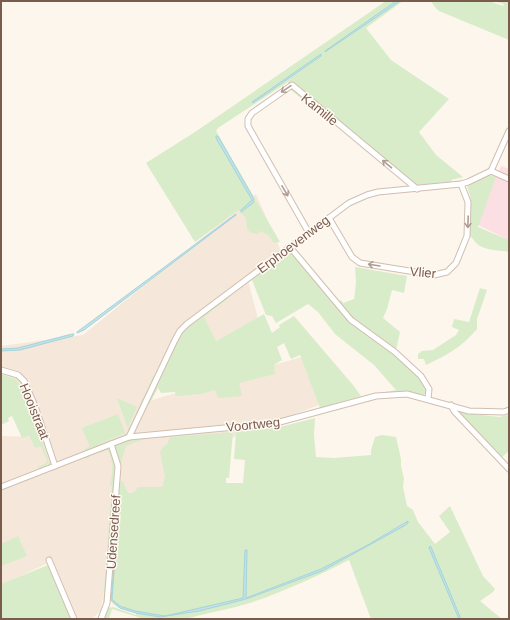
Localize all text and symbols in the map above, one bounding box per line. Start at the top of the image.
one-way arrow [280,86,292,94]
street label: Kamille [298,90,341,129]
one-way arrow [382,159,392,168]
one-way arrow [281,185,289,197]
street label: Erphoevenweg [254,212,332,276]
one-way arrow [464,215,471,228]
one-way arrow [368,261,381,269]
street label: Vlier [409,264,437,281]
street label: Hooistraat [16,381,53,442]
street label: Voortweg [225,414,281,435]
street label: Udensedreef [103,494,124,570]

